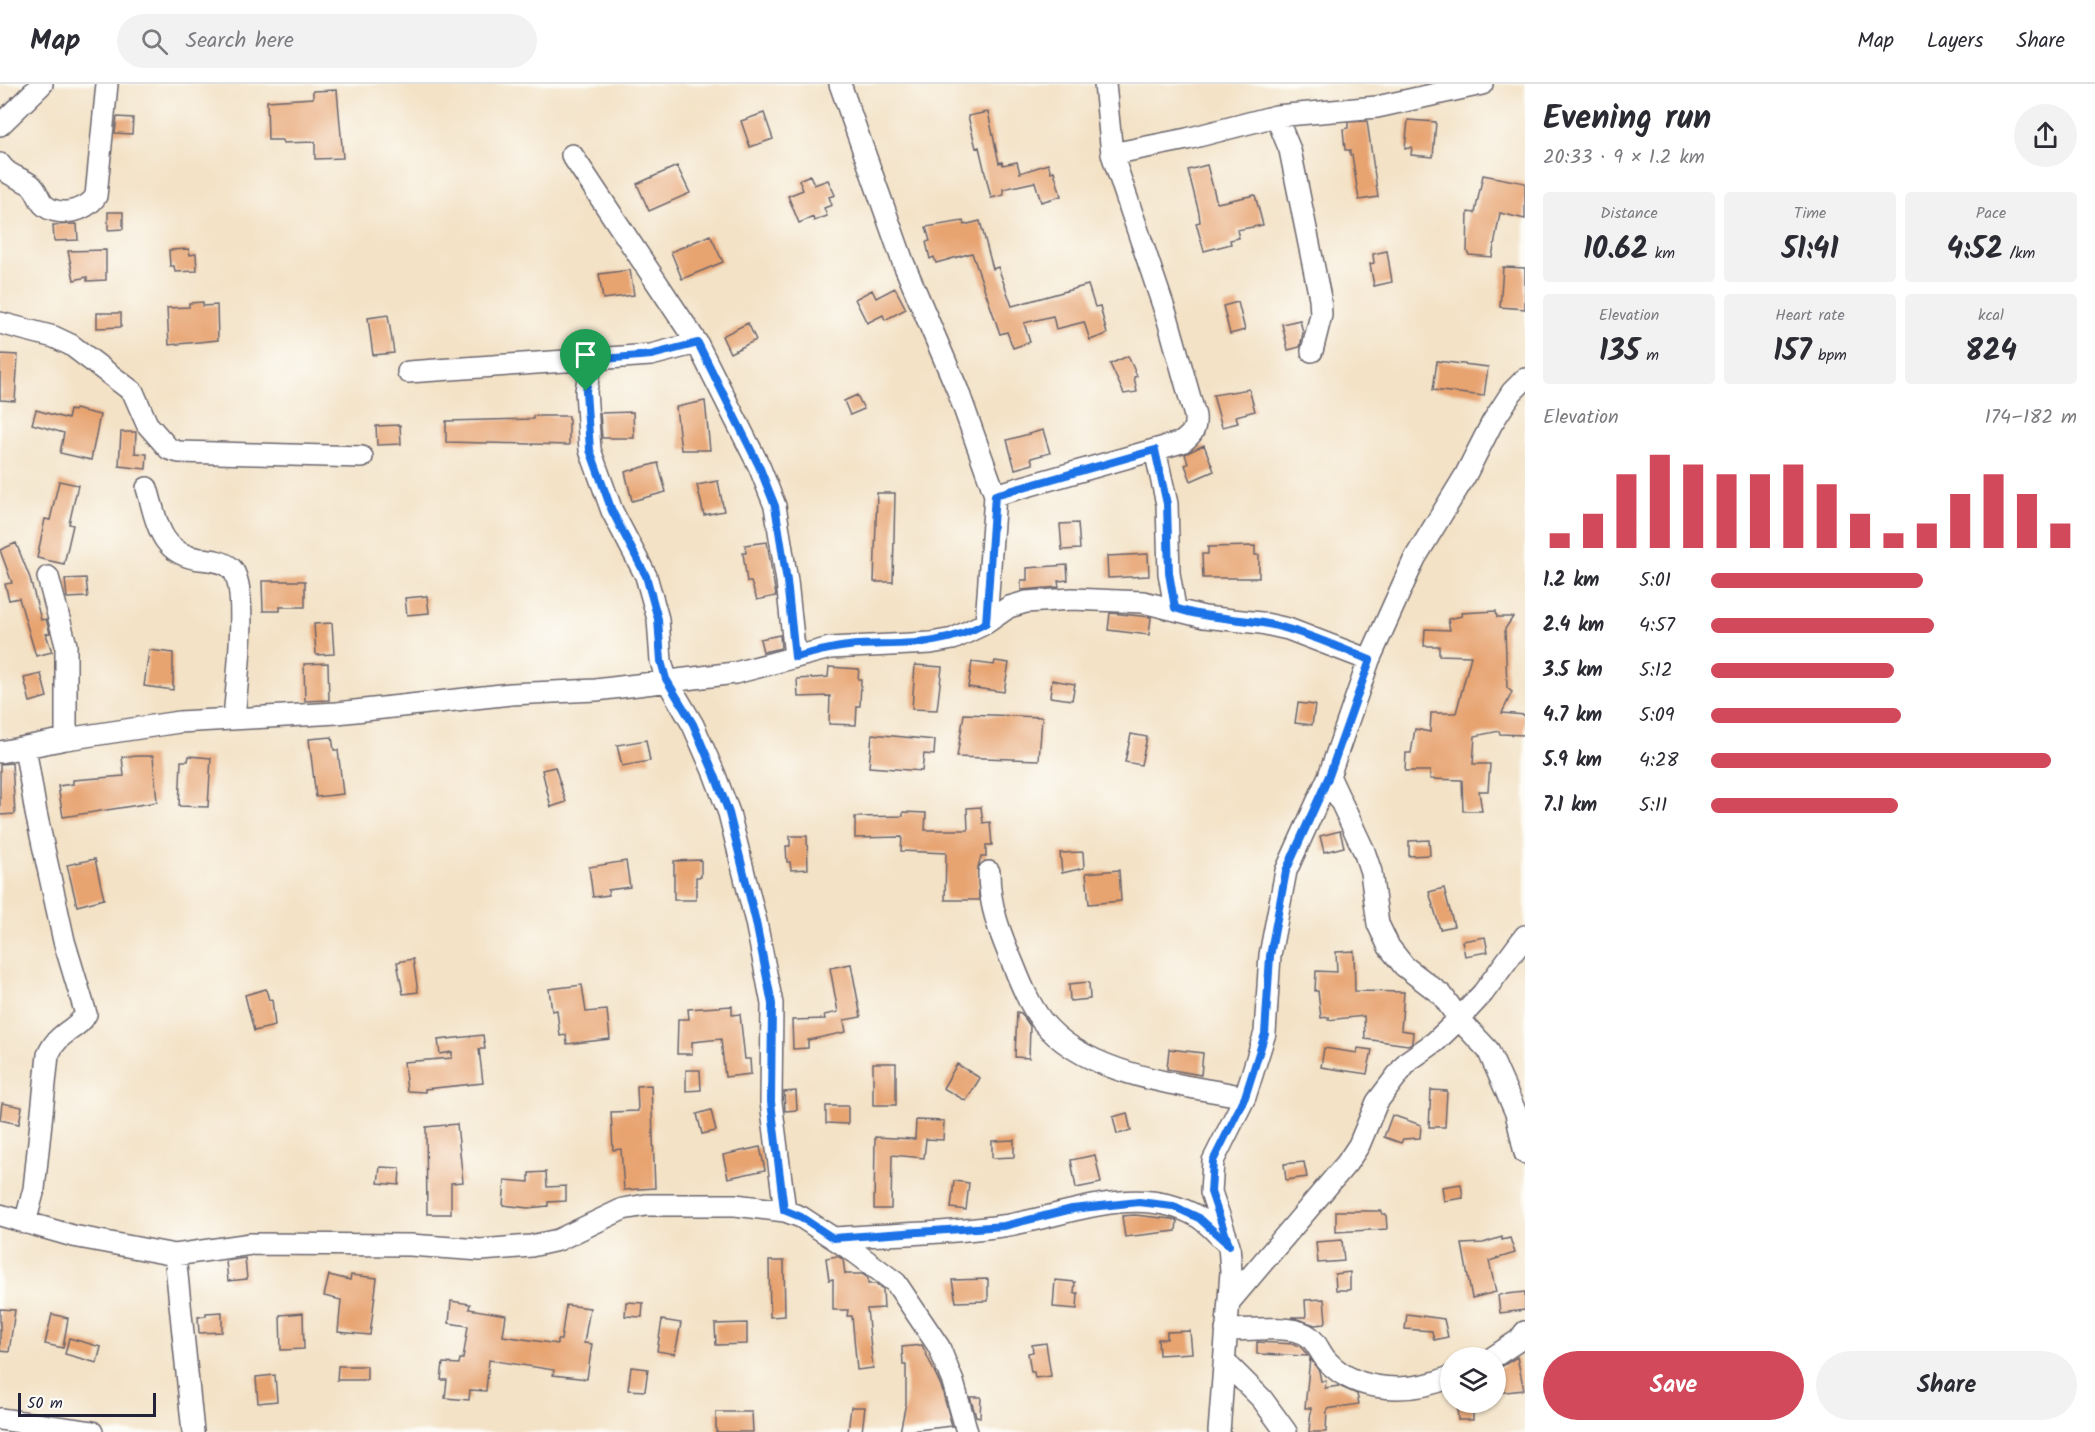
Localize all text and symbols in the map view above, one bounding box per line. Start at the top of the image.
search box [117,14,537,68]
text: Map [30,19,81,64]
text: Search here [186,24,294,59]
icon: search [138,25,171,58]
text: Map [1857,25,1894,58]
text: Layers [1927,25,1983,58]
text: Share [2016,25,2065,58]
text: Evening run [1543,93,1711,146]
button: share [2014,104,2077,167]
text: 20:33 · 9 × 1.2 km [1543,142,1705,174]
text: Distance [1600,201,1658,226]
text: Time [1794,201,1826,226]
text: Pace [1976,201,2006,226]
text: 10.62 [1583,226,1648,274]
text: 51:41 [1781,226,1839,274]
text: 4:52 [1947,226,2003,274]
text: km [1648,241,1675,266]
text: /km [2003,241,2035,266]
text: Elevation [1599,303,1659,328]
text: Heart rate [1775,303,1845,328]
text: kcal [1978,303,2004,328]
text: 135 [1599,328,1640,376]
text: 157 [1773,328,1812,376]
text: 824 [1965,328,2017,376]
pin [560,329,611,391]
icon: arrive [569,338,602,371]
text: m [1640,343,1659,368]
text: bpm [1812,343,1847,368]
text: Elevation [1543,402,1619,434]
text: 174–182 m [1984,402,2077,434]
text: 1.2 km [1543,565,1599,597]
text: 5:01 [1639,565,1671,597]
text: 2.4 km [1543,610,1604,642]
text: 4:57 [1639,610,1675,642]
text: 3.5 km [1543,655,1603,687]
text: 5:12 [1639,655,1673,687]
text: 4.7 km [1543,700,1602,732]
text: 5:09 [1639,700,1674,732]
text: 5.9 km [1543,745,1602,777]
text: 4:28 [1639,745,1679,777]
text: 7.1 km [1543,790,1597,822]
text: 5:11 [1639,790,1667,822]
map controls [1440,1347,1506,1413]
button: layers [1440,1347,1506,1413]
button: Save [1543,1351,1804,1420]
button: Share [1816,1351,2077,1420]
scale bar [18,1390,156,1418]
text: 50 m [27,1391,63,1416]

